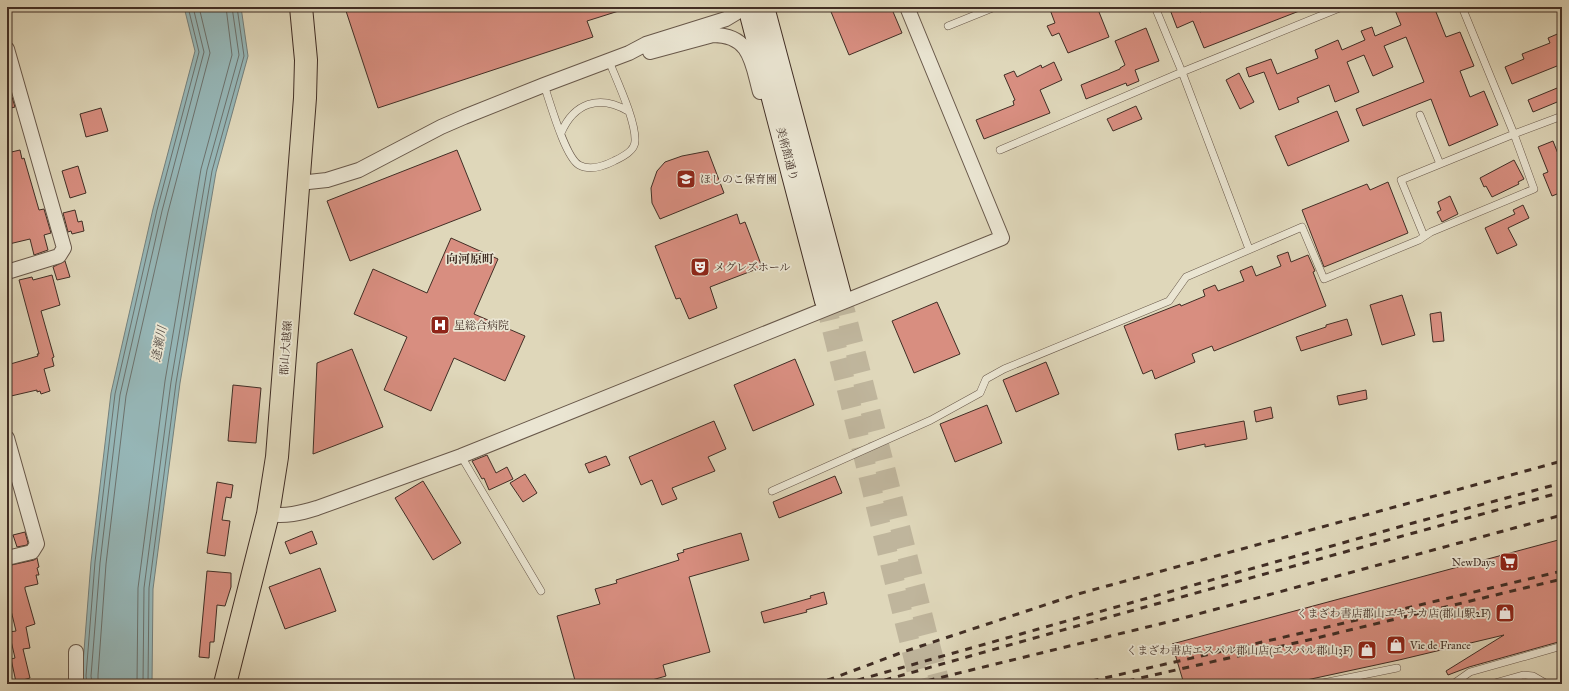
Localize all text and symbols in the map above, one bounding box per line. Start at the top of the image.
street label: 美術館通り [774,126,800,182]
school or university icon: ほしのこ保育園 [675,168,697,190]
place label: ほしのこ保育園 [700,173,777,186]
district label: 向河原町 [446,252,494,266]
theatre icon: メグレズホール [689,256,711,278]
place label: メグレズホール [714,261,790,274]
hospital icon: 星総合病院 [429,314,451,336]
place label: 星総合病院 [454,319,509,332]
street label: 郡山大越線 [278,320,294,376]
water label: 逢瀬川 [149,323,170,363]
supermarket icon: NewDays [1498,551,1520,573]
place label: NewDays [1452,556,1495,569]
shop icon: くまざわ書店郡山エキナカ店(郡山駅2F) [1494,602,1516,624]
place label: くまざわ書店郡山エキナカ店(郡山駅2F) [1296,607,1491,620]
shop icon: Vie de France [1385,634,1407,656]
shop icon: くまざわ書店エスパル郡山店(エスパル郡山3F) [1356,639,1378,661]
place label: Vie de France [1409,639,1471,652]
place label: くまざわ書店エスパル郡山店(エスパル郡山3F) [1126,644,1353,657]

